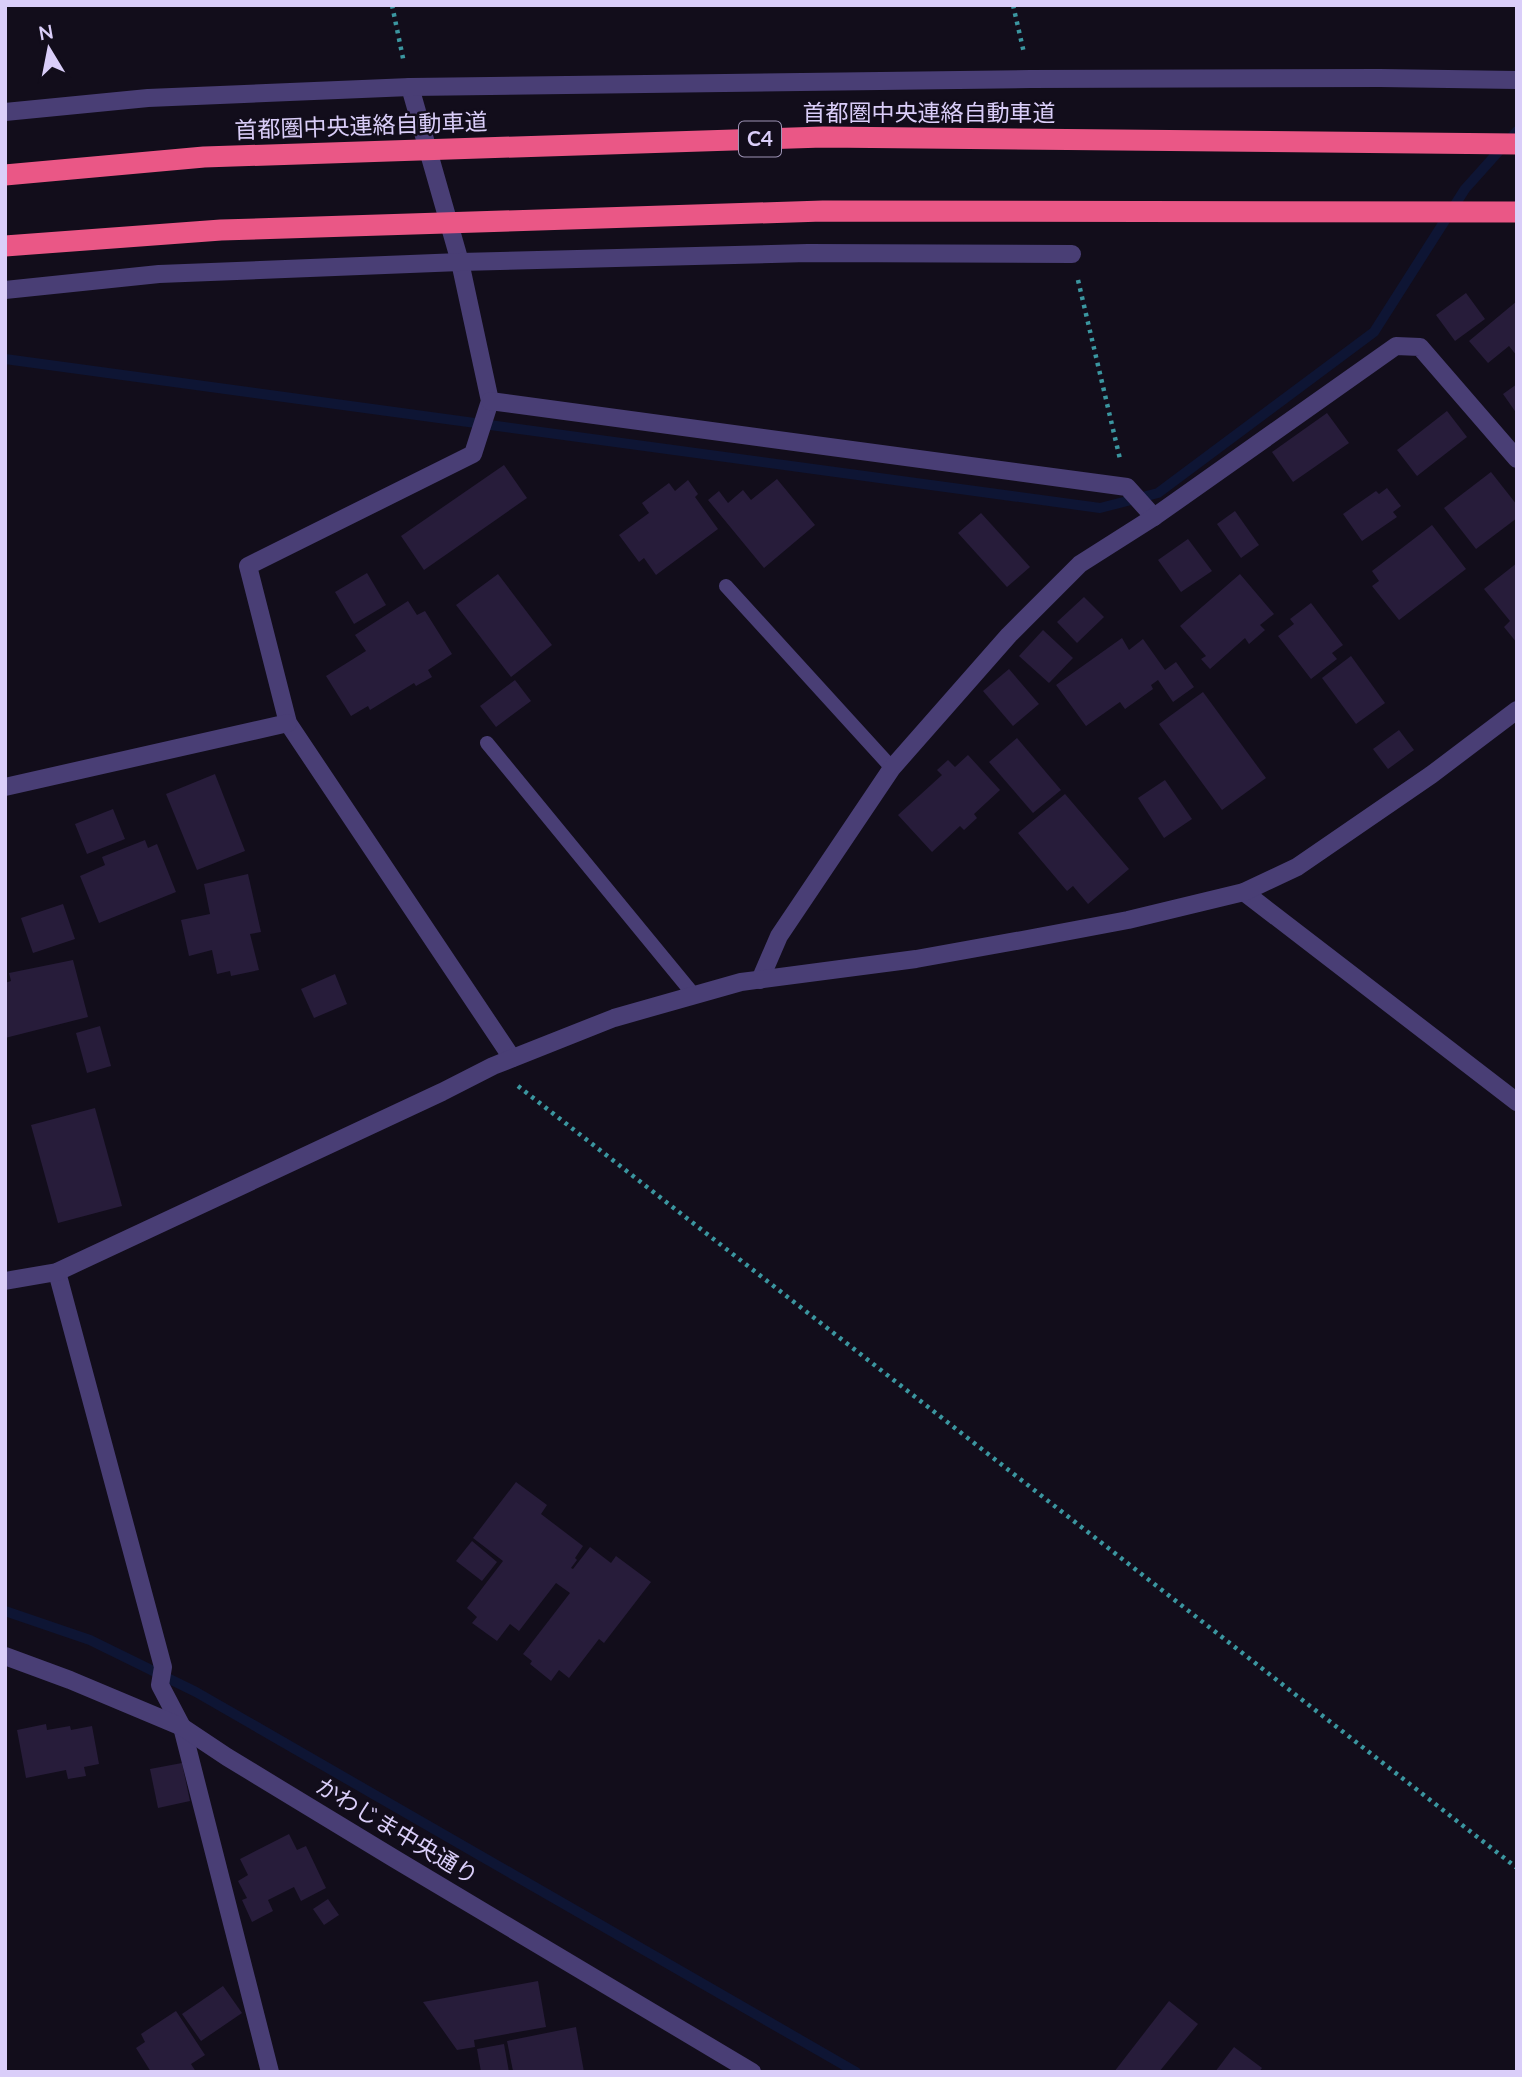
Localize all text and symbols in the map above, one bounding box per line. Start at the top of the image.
north arrow [14,14,84,84]
text: N [37,19,55,44]
street label: 首都圏中央連絡自動車道 [803,98,1056,126]
street label: 首都圏中央連絡自動車道 [234,107,488,143]
road number: C4 [739,122,781,156]
street label: かわじま中央通り [311,1771,484,1890]

